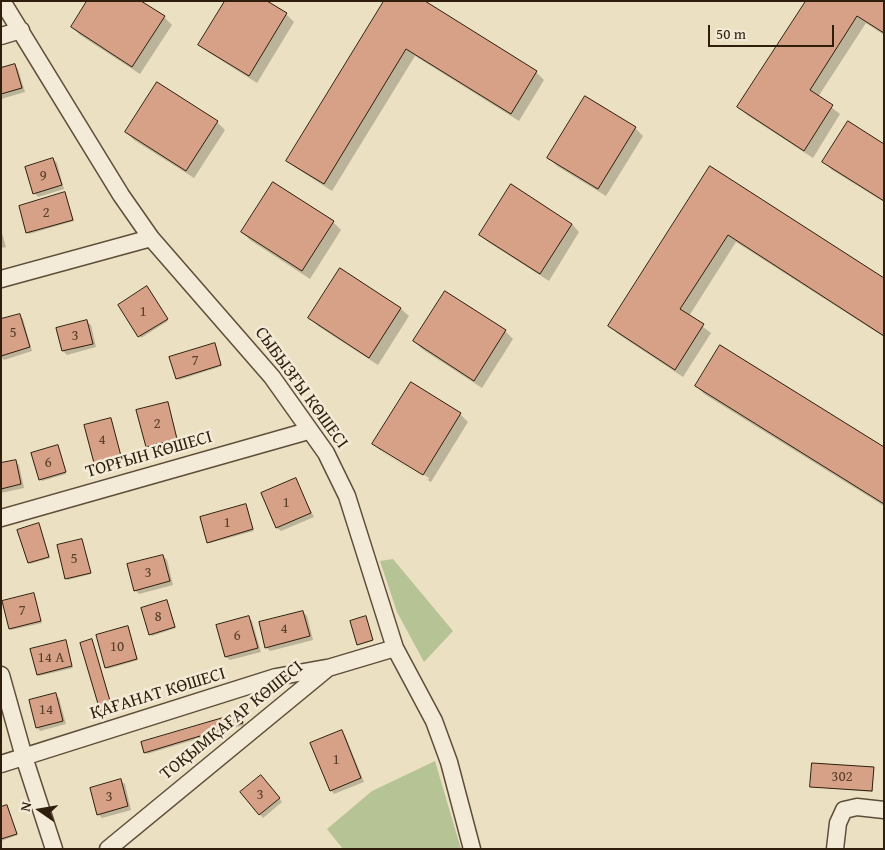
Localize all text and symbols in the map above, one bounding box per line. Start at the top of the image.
scale bar [710,15,836,47]
text: 50 m [716,23,746,44]
house number: 9 [39,167,47,185]
house number: 2 [42,204,50,222]
house number: 1 [139,303,147,321]
street label: СЫБЫЗҒЫ КӨШЕСІ [250,323,352,453]
house number: 5 [9,324,17,342]
house number: 3 [71,327,79,345]
house number: 7 [191,352,199,370]
house number: 2 [153,415,161,433]
street label: ТОРҒЫН КӨШЕСІ [83,427,215,483]
house number: 4 [98,431,106,449]
house number: 6 [44,454,52,472]
house number: 1 [282,494,290,512]
house number: 1 [223,514,231,532]
house number: 5 [70,550,78,568]
house number: 3 [144,564,152,582]
house number: 7 [18,602,26,620]
house number: 8 [154,608,162,626]
house number: 4 [280,620,288,638]
house number: 6 [233,627,241,645]
house number: 10 [110,638,124,656]
house number: 14 А [38,649,64,667]
street label: ТОҚЫМҚАҒАР КӨШЕСІ [156,657,308,785]
street label: ҚАҒАНАТ КӨШЕСІ [88,663,228,725]
house number: 14 [39,701,53,719]
house number: 1 [332,751,340,769]
house number: 302 [831,768,853,786]
north arrow [15,785,65,835]
house number: 3 [256,786,264,804]
house number: 3 [105,788,113,806]
text: N [15,800,36,813]

